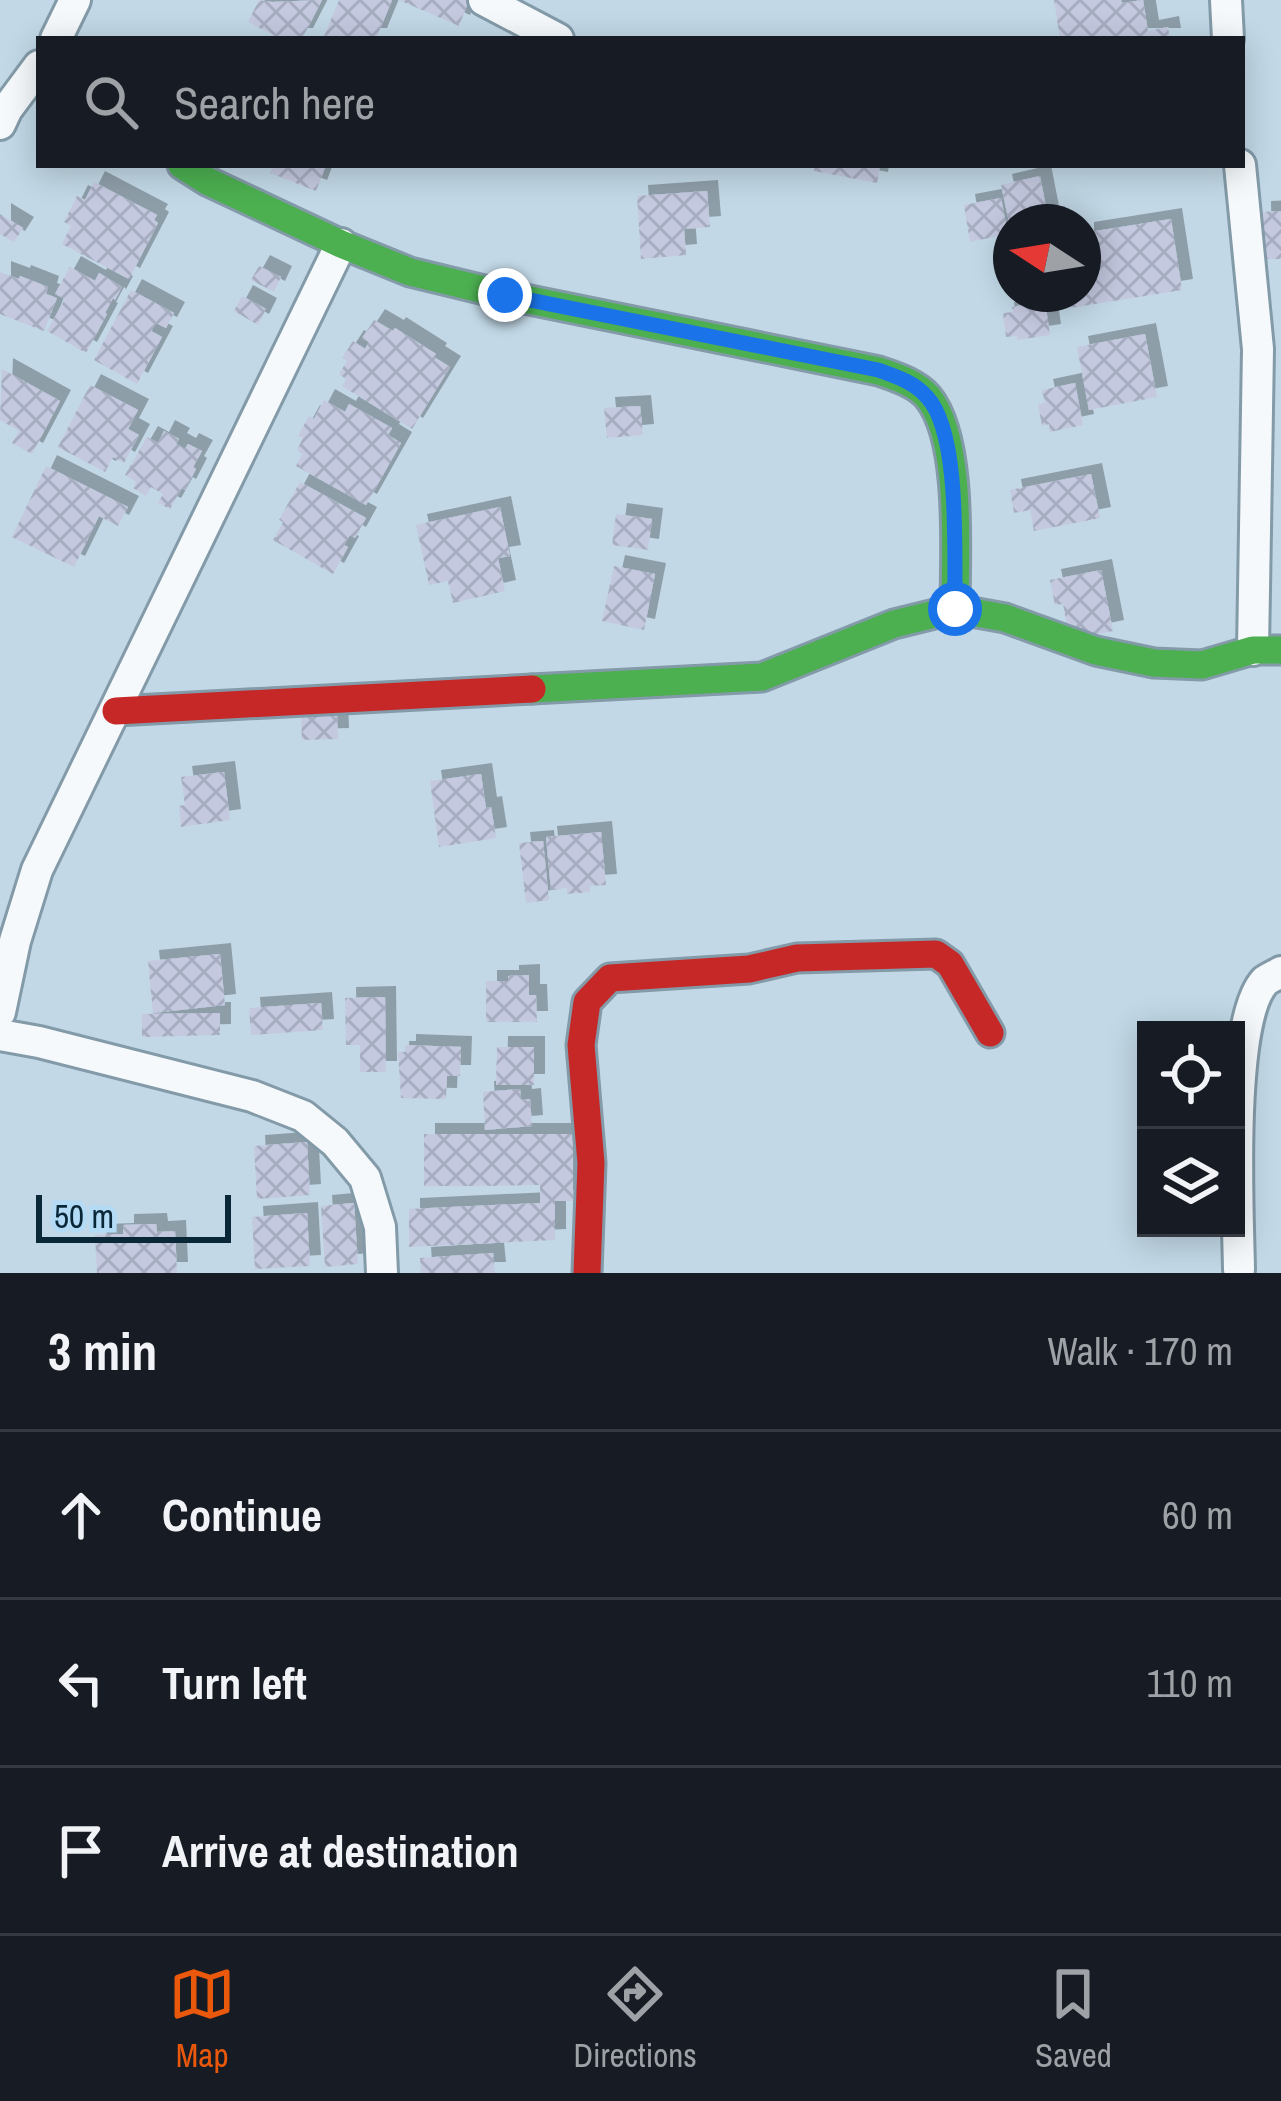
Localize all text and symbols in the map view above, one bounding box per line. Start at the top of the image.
search box [36,36,1245,168]
icon: search [78,69,144,135]
text: Search here [174,72,375,133]
north arrow [993,204,1101,312]
route end [478,268,532,322]
route start [928,582,982,636]
map controls [1137,1021,1245,1237]
button: locate [1137,1021,1245,1129]
button: layers [1137,1129,1245,1237]
scale bar [36,1189,231,1242]
text: 50 m [54,1194,114,1238]
text: 3 min [48,1317,157,1386]
text: Walk · 170 m [1048,1325,1233,1377]
icon: ahead [48,1482,114,1548]
text: Continue [162,1484,322,1545]
text: 60 m [1162,1489,1233,1541]
icon: left [48,1650,114,1716]
text: Turn left [162,1652,307,1713]
text: 110 m [1146,1657,1233,1709]
icon: arrive [48,1818,114,1884]
text: Arrive at destination [162,1820,519,1881]
tab: Map [169,1961,235,2077]
tab: Directions [573,1961,697,2077]
tab: Saved [1035,1961,1112,2077]

